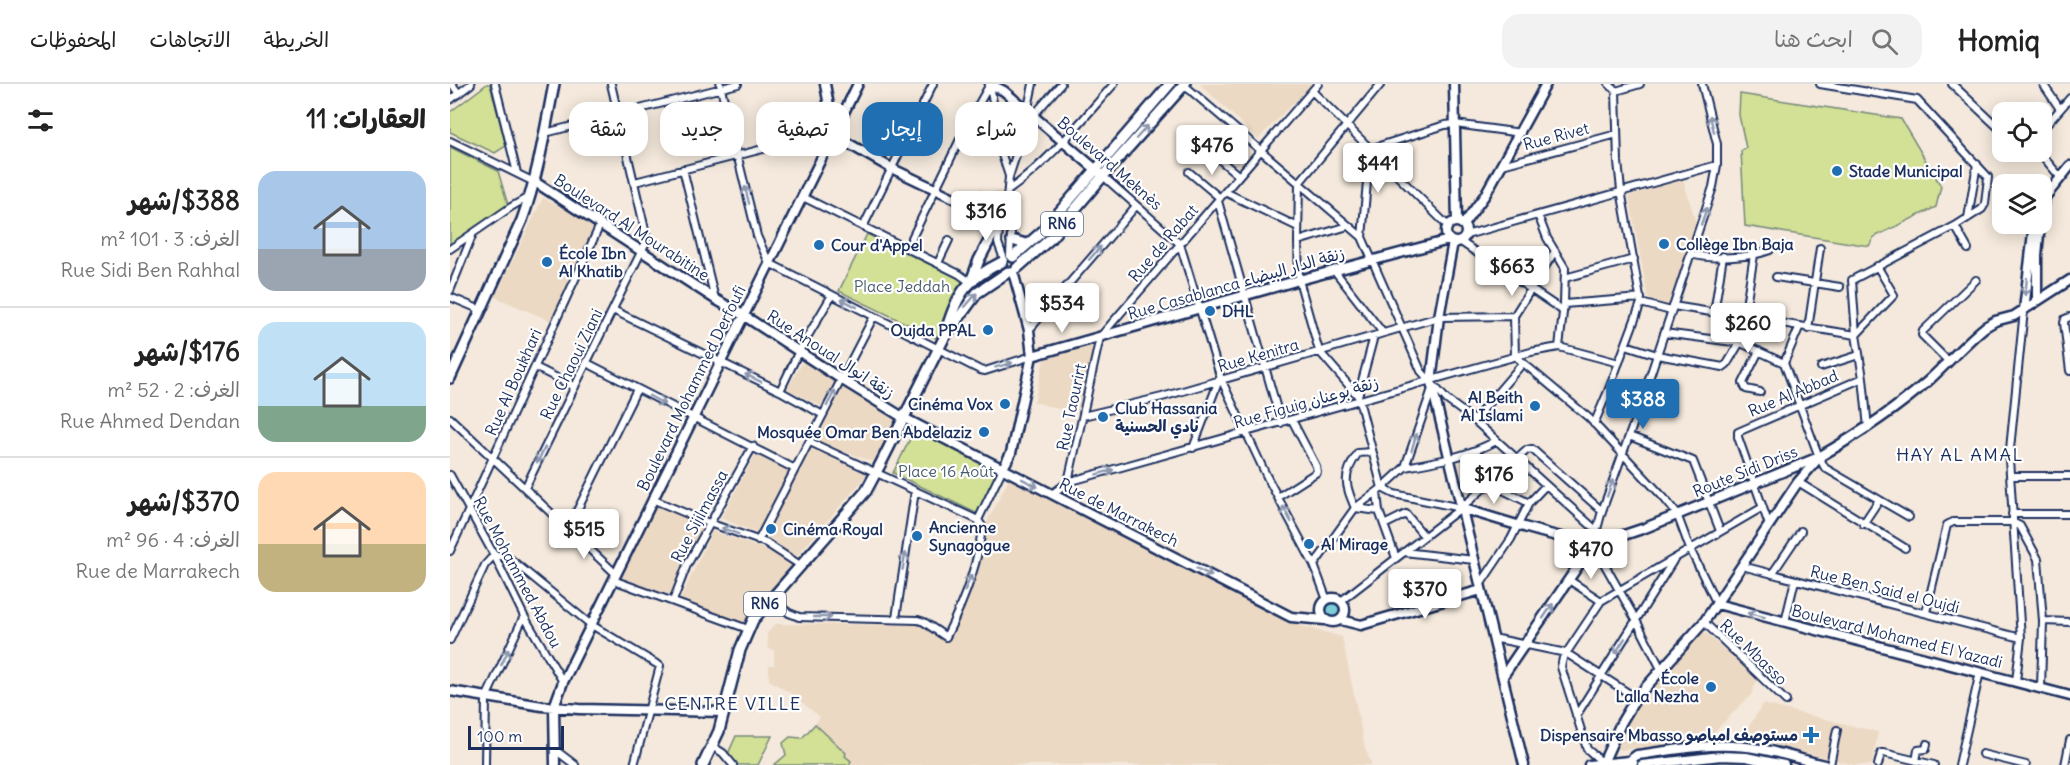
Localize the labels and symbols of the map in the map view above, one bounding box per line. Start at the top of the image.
street label: Boulevard Meknès [1054,112,1166,214]
one-way arrow [1706,115,1718,134]
street label: Rue Rivet [1521,117,1592,154]
one-way arrow [1135,125,1149,140]
pin: $476 [1176,125,1248,176]
pin: $441 [1342,143,1414,194]
place label: Stade Municipal [1849,161,1963,182]
marker: Stade Municipal [1830,164,1844,178]
street label: Boulevard Al Mourabitine [551,169,713,285]
one-way arrow [741,186,753,205]
pin: $316 [950,191,1022,242]
street label: Rue de Rabat [1124,200,1202,286]
one-way arrow [1699,207,1710,226]
road number: RN6 [1041,212,1083,236]
place label: Collège Ibn Baja [1676,234,1794,255]
place label: Cour d'Appel [831,235,923,256]
marker: Collège Ibn Baja [1657,237,1671,251]
marker: Cour d'Appel [812,238,826,252]
street label: Rue Casablanca زنقة الدار البيضاء [1125,242,1347,324]
place label: École Ibn Al Khatib [559,243,626,281]
one-way arrow [1088,246,1102,261]
pin: $663 [1476,246,1548,297]
marker: École Ibn Al Khatib [540,255,554,269]
park label: Place Jeddah [854,276,950,296]
one-way arrow [2020,277,2031,297]
street label: Boulevard Mohammed Derfoufi [632,282,750,494]
pin: $534 [1026,283,1098,334]
one-way arrow [965,292,978,308]
one-way arrow [840,297,858,309]
place label: DHL [1222,301,1254,321]
pin: $260 [1712,303,1784,354]
marker: DHL [1203,304,1217,318]
street label: Rue Chaoui Ziani [535,305,607,423]
street label: Rue Anoual زنقة انوال [763,305,898,403]
place label: Oujda PPAL [891,320,976,340]
marker: Oujda PPAL [981,323,995,337]
street label: Rue Al Boukhari [480,325,546,439]
street label: Rue Kenitra [1215,334,1301,376]
one-way arrow [994,359,1013,371]
street label: Rue Taourirt [1052,361,1090,452]
street label: Rue Al Abbad [1745,365,1841,421]
one-way arrow [744,371,762,383]
street label: Rue Figuig زنقة بوعنان [1231,372,1381,433]
pin: $388 [1607,379,1679,430]
place label: Al Beith Al Islami [1461,387,1523,425]
one-way arrow [826,390,837,408]
place label: Cinéma Vox [908,394,993,414]
one-way arrow [648,395,666,406]
marker: Cinéma Vox [998,397,1012,411]
place label: Club Hassania نادي الحسنية [1115,398,1217,439]
marker: Al Beith Al Islami [1528,399,1542,413]
marker: Club Hassania نادي الحسنية [1096,410,1110,424]
place label: Mosquée Omar Ben Abdelaziz [757,422,972,443]
marker: Mosquée Omar Ben Abdelaziz [977,425,991,439]
one-way arrow [1409,433,1420,452]
street label: Route Sidi Driss [1690,441,1800,501]
district label: HAY AL AMAL [1896,443,2024,466]
one-way arrow [535,446,547,463]
pin: $176 [1458,454,1530,505]
park label: Place 16 Août [898,461,995,481]
street label: Rue Sijilmassa [666,466,732,566]
one-way arrow [1096,466,1115,477]
street label: Rue de Marrakech [1056,473,1182,551]
one-way arrow [1021,478,1039,489]
one-way arrow [1606,479,1617,498]
street label: Rue Mohammed Abdou [470,493,566,651]
one-way arrow [1281,505,1292,523]
pin: $515 [548,509,620,560]
place label: Ancienne Synagogue [929,517,1010,556]
place label: Cinéma Royal [783,519,883,540]
marker: Cinéma Royal [764,522,778,536]
one-way arrow [721,524,739,535]
marker: Ancienne Synagogue [910,529,924,543]
pin: $470 [1555,529,1627,580]
place label: Al Mirage [1321,534,1389,555]
marker: Al Mirage [1302,537,1316,551]
one-way arrow [899,551,910,571]
street label: Rue Ben Said el Oujdi [1808,561,1962,617]
one-way arrow [1194,567,1212,579]
pin: $370 [1389,569,1461,620]
one-way arrow [964,574,975,593]
road number: RN6 [744,592,786,616]
street label: Boulevard Mohamed El Yazadi [1789,600,2005,672]
one-way arrow [1542,603,1554,620]
one-way arrow [1747,609,1766,620]
one-way arrow [813,611,833,623]
street label: Rue Mbasso [1716,615,1792,689]
one-way arrow [1614,637,1626,654]
one-way arrow [499,648,511,666]
place label: École Lalla Nezha [1616,668,1699,706]
marker: École Lalla Nezha [1704,680,1718,694]
district label: CENTRE VILLE [664,692,802,715]
scale bar [468,723,564,750]
place label: Dispensaire Mbasso مستوصف امباصو [1540,725,1798,746]
marker: Dispensaire Mbasso مستوصف امباصو [1802,726,1820,744]

